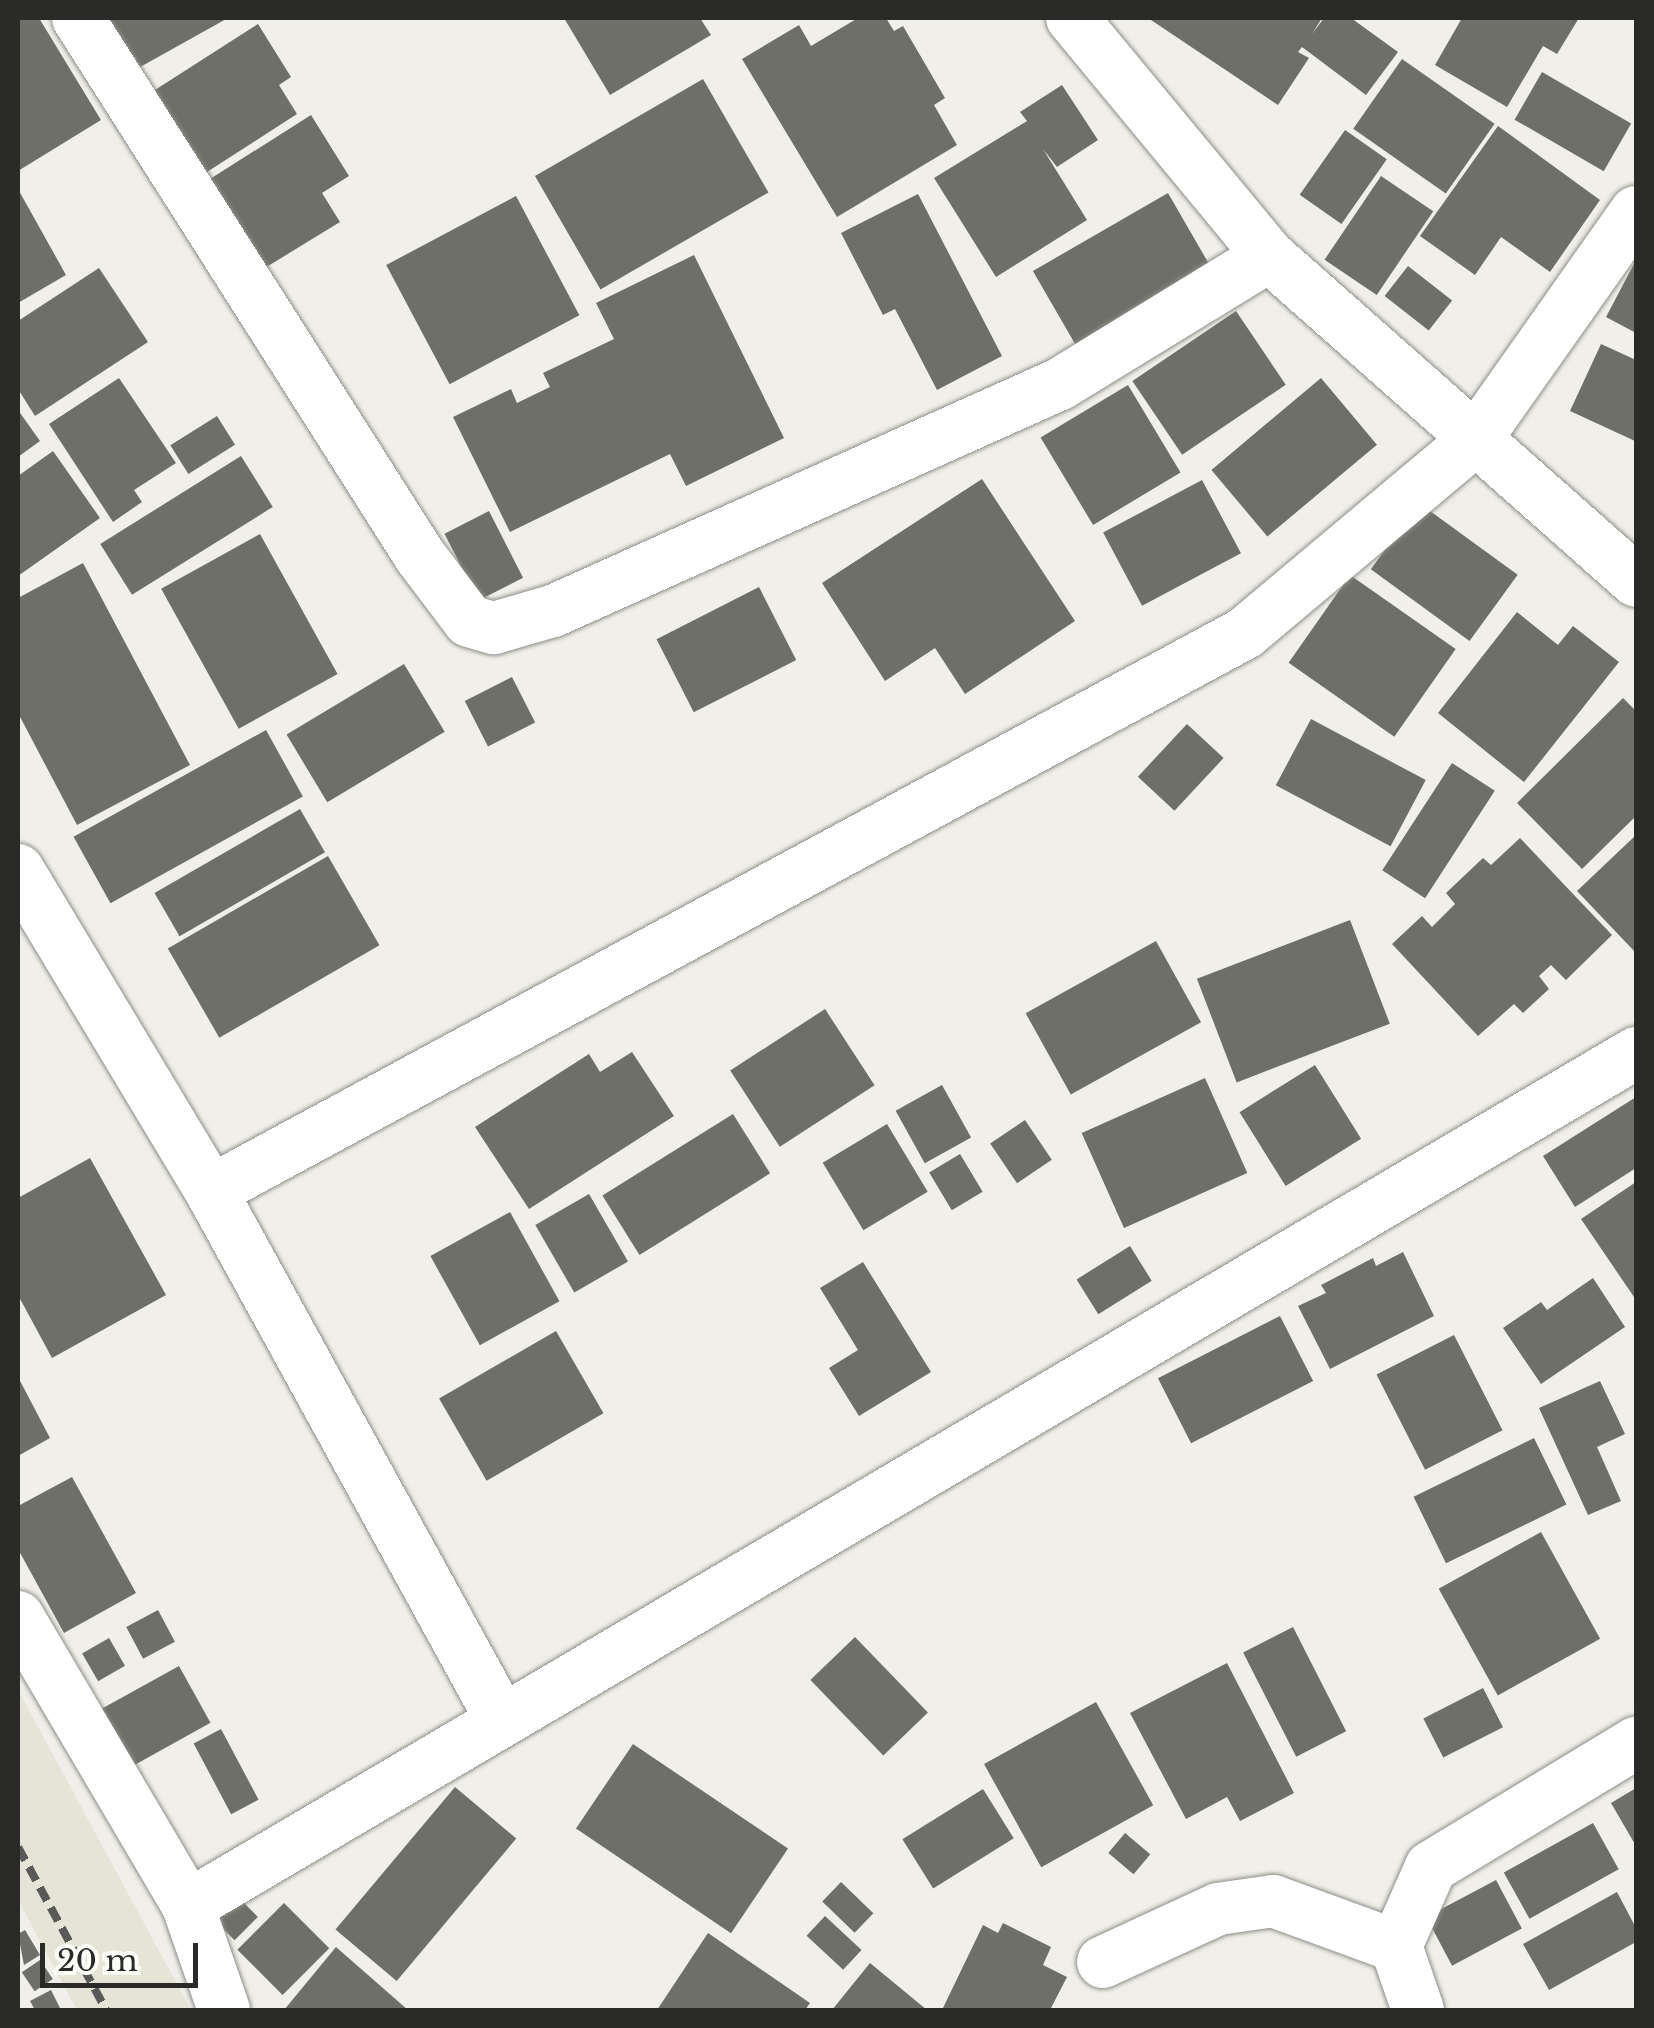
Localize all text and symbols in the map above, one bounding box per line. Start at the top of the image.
scale bar [45,1923,202,1985]
text: 20 m [57,1942,138,1979]

